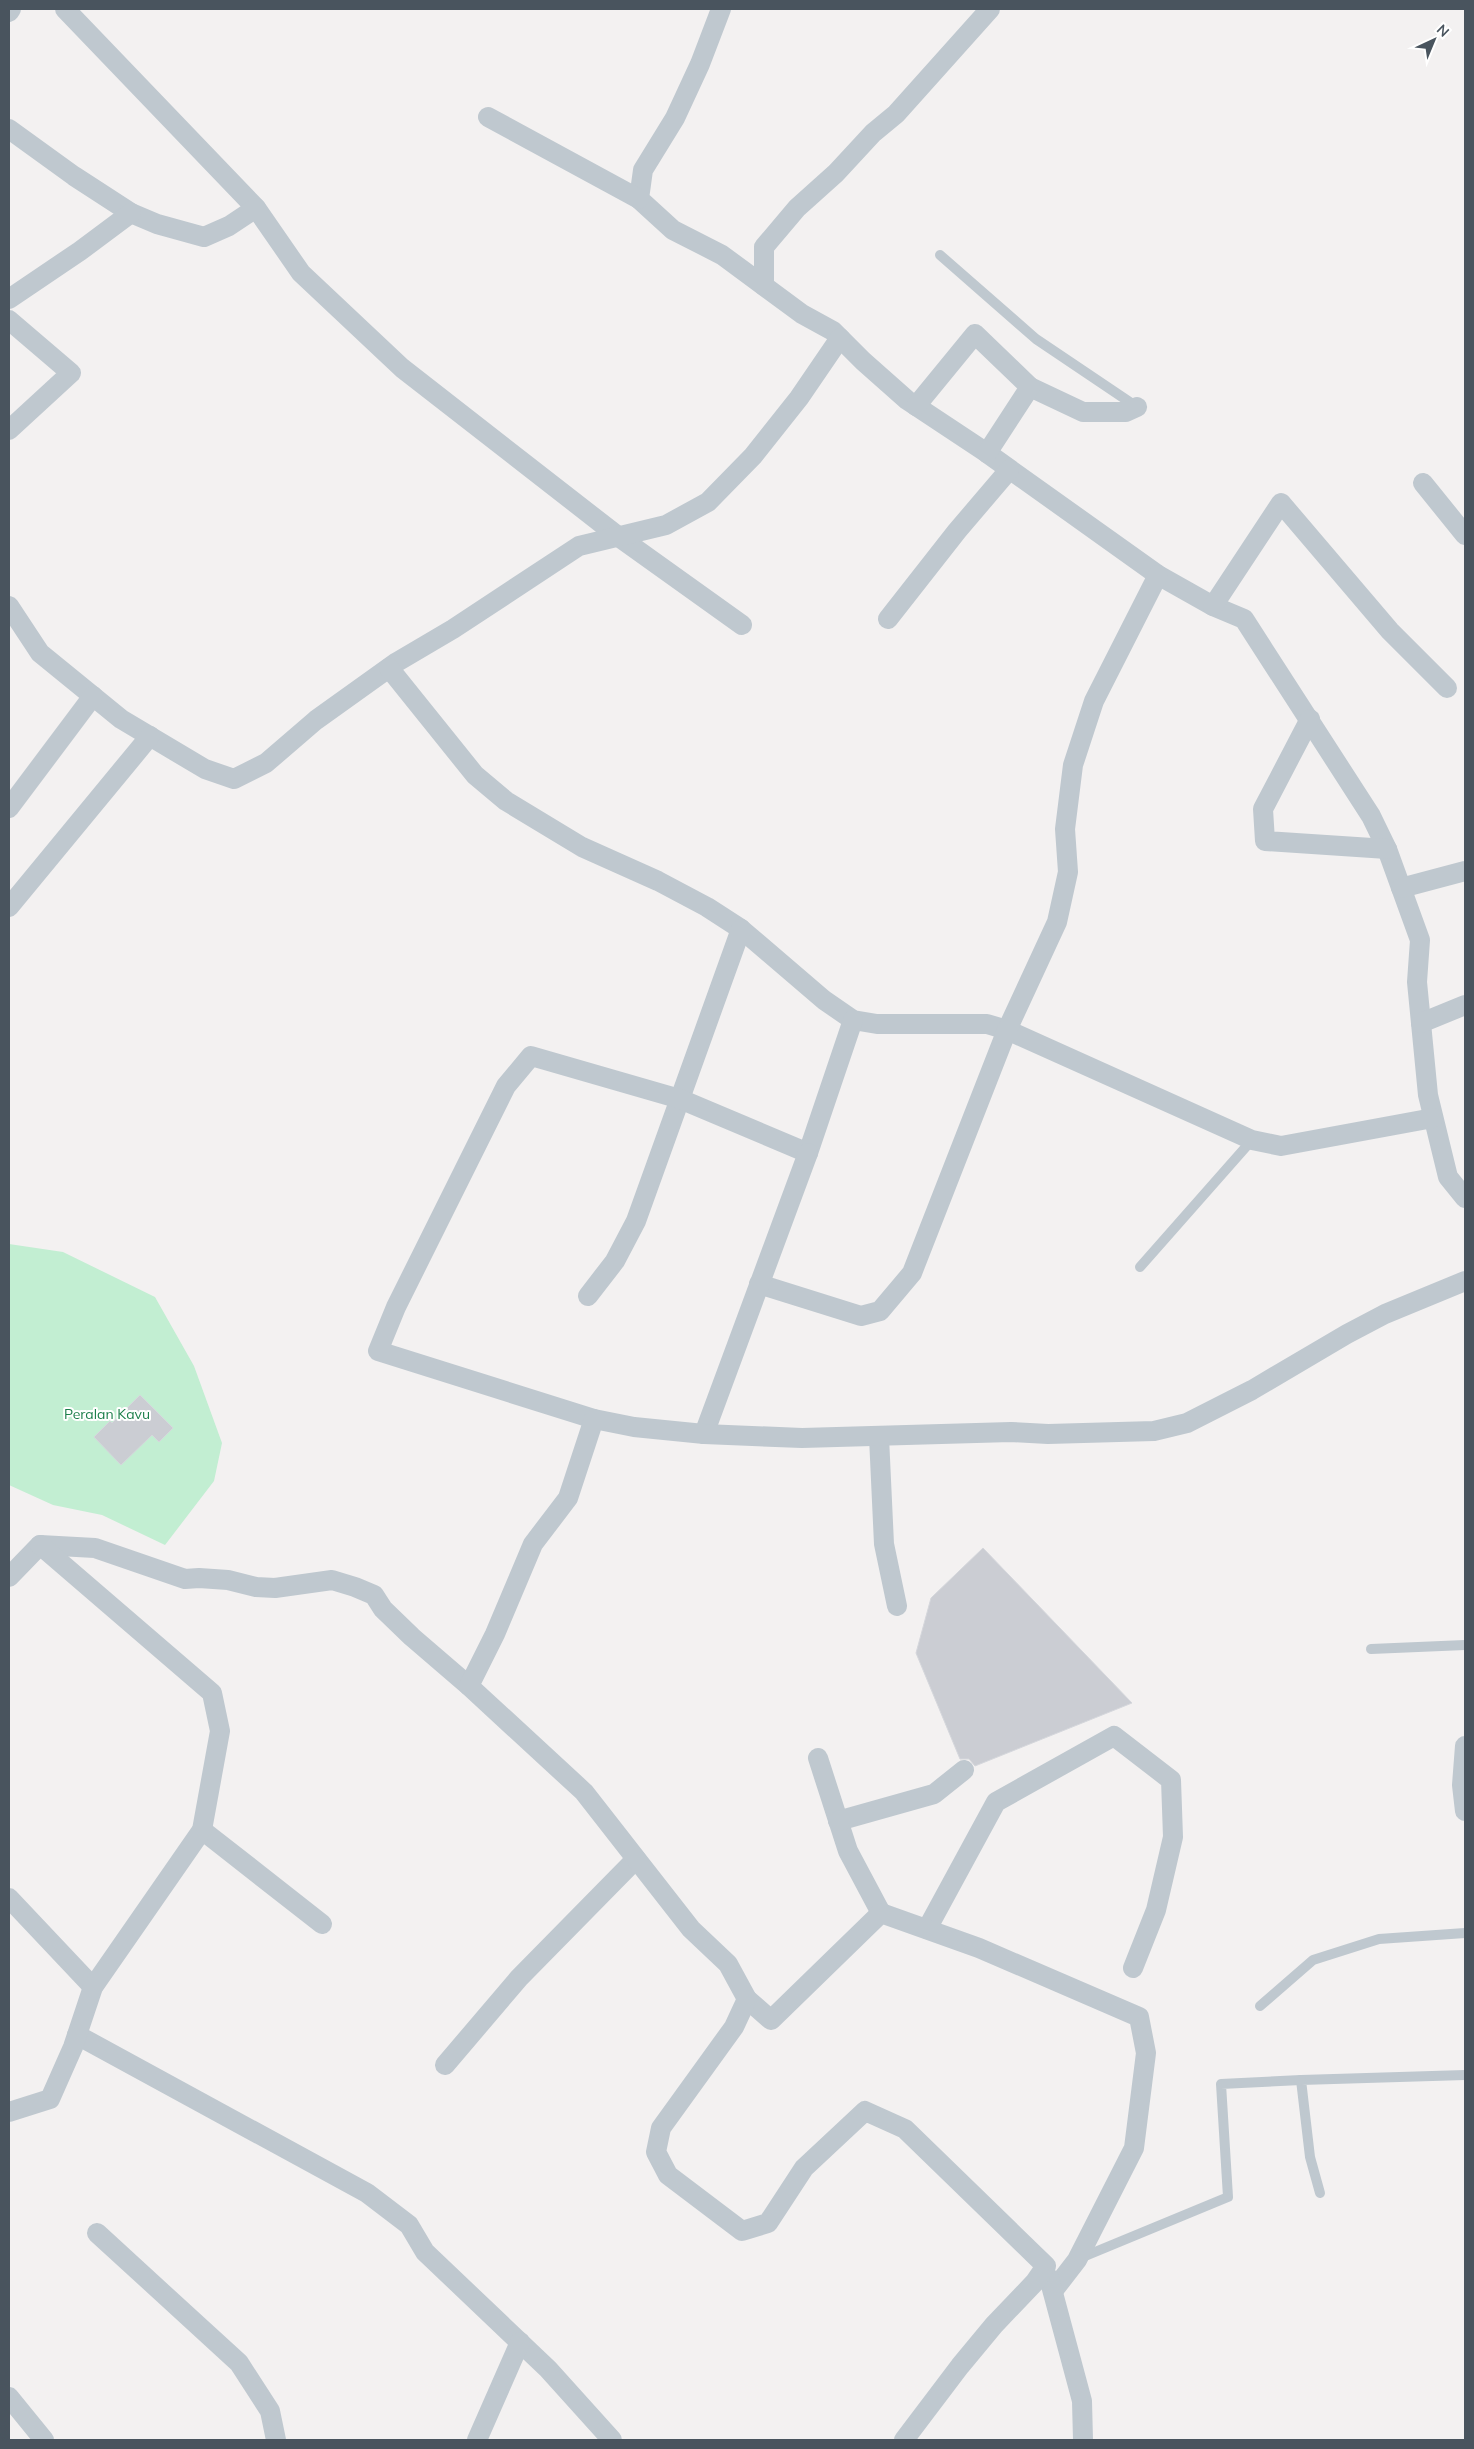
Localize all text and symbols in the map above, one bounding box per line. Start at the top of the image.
north arrow [1409,15,1459,65]
text: N [1433,21,1453,41]
park label: Peralan Kavu [64,1405,150,1423]

